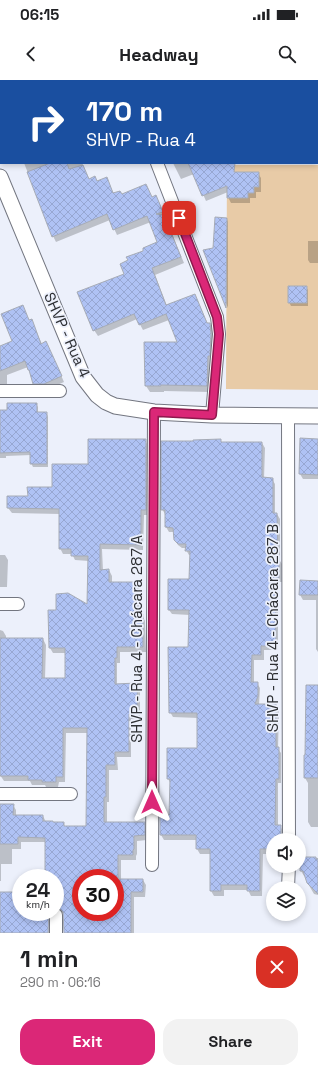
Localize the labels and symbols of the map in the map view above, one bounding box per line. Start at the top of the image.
pin [162,201,196,235]
street label: SHVP - Rua 4 [40,289,95,380]
street label: SHVP - Rua 4 - Chácara 287 B [263,524,282,732]
street label: SHVP - Rua 4 - Chácara 287 A [127,535,146,743]
position arrow [131,781,173,823]
speed limit sign: 30 [72,869,124,921]

